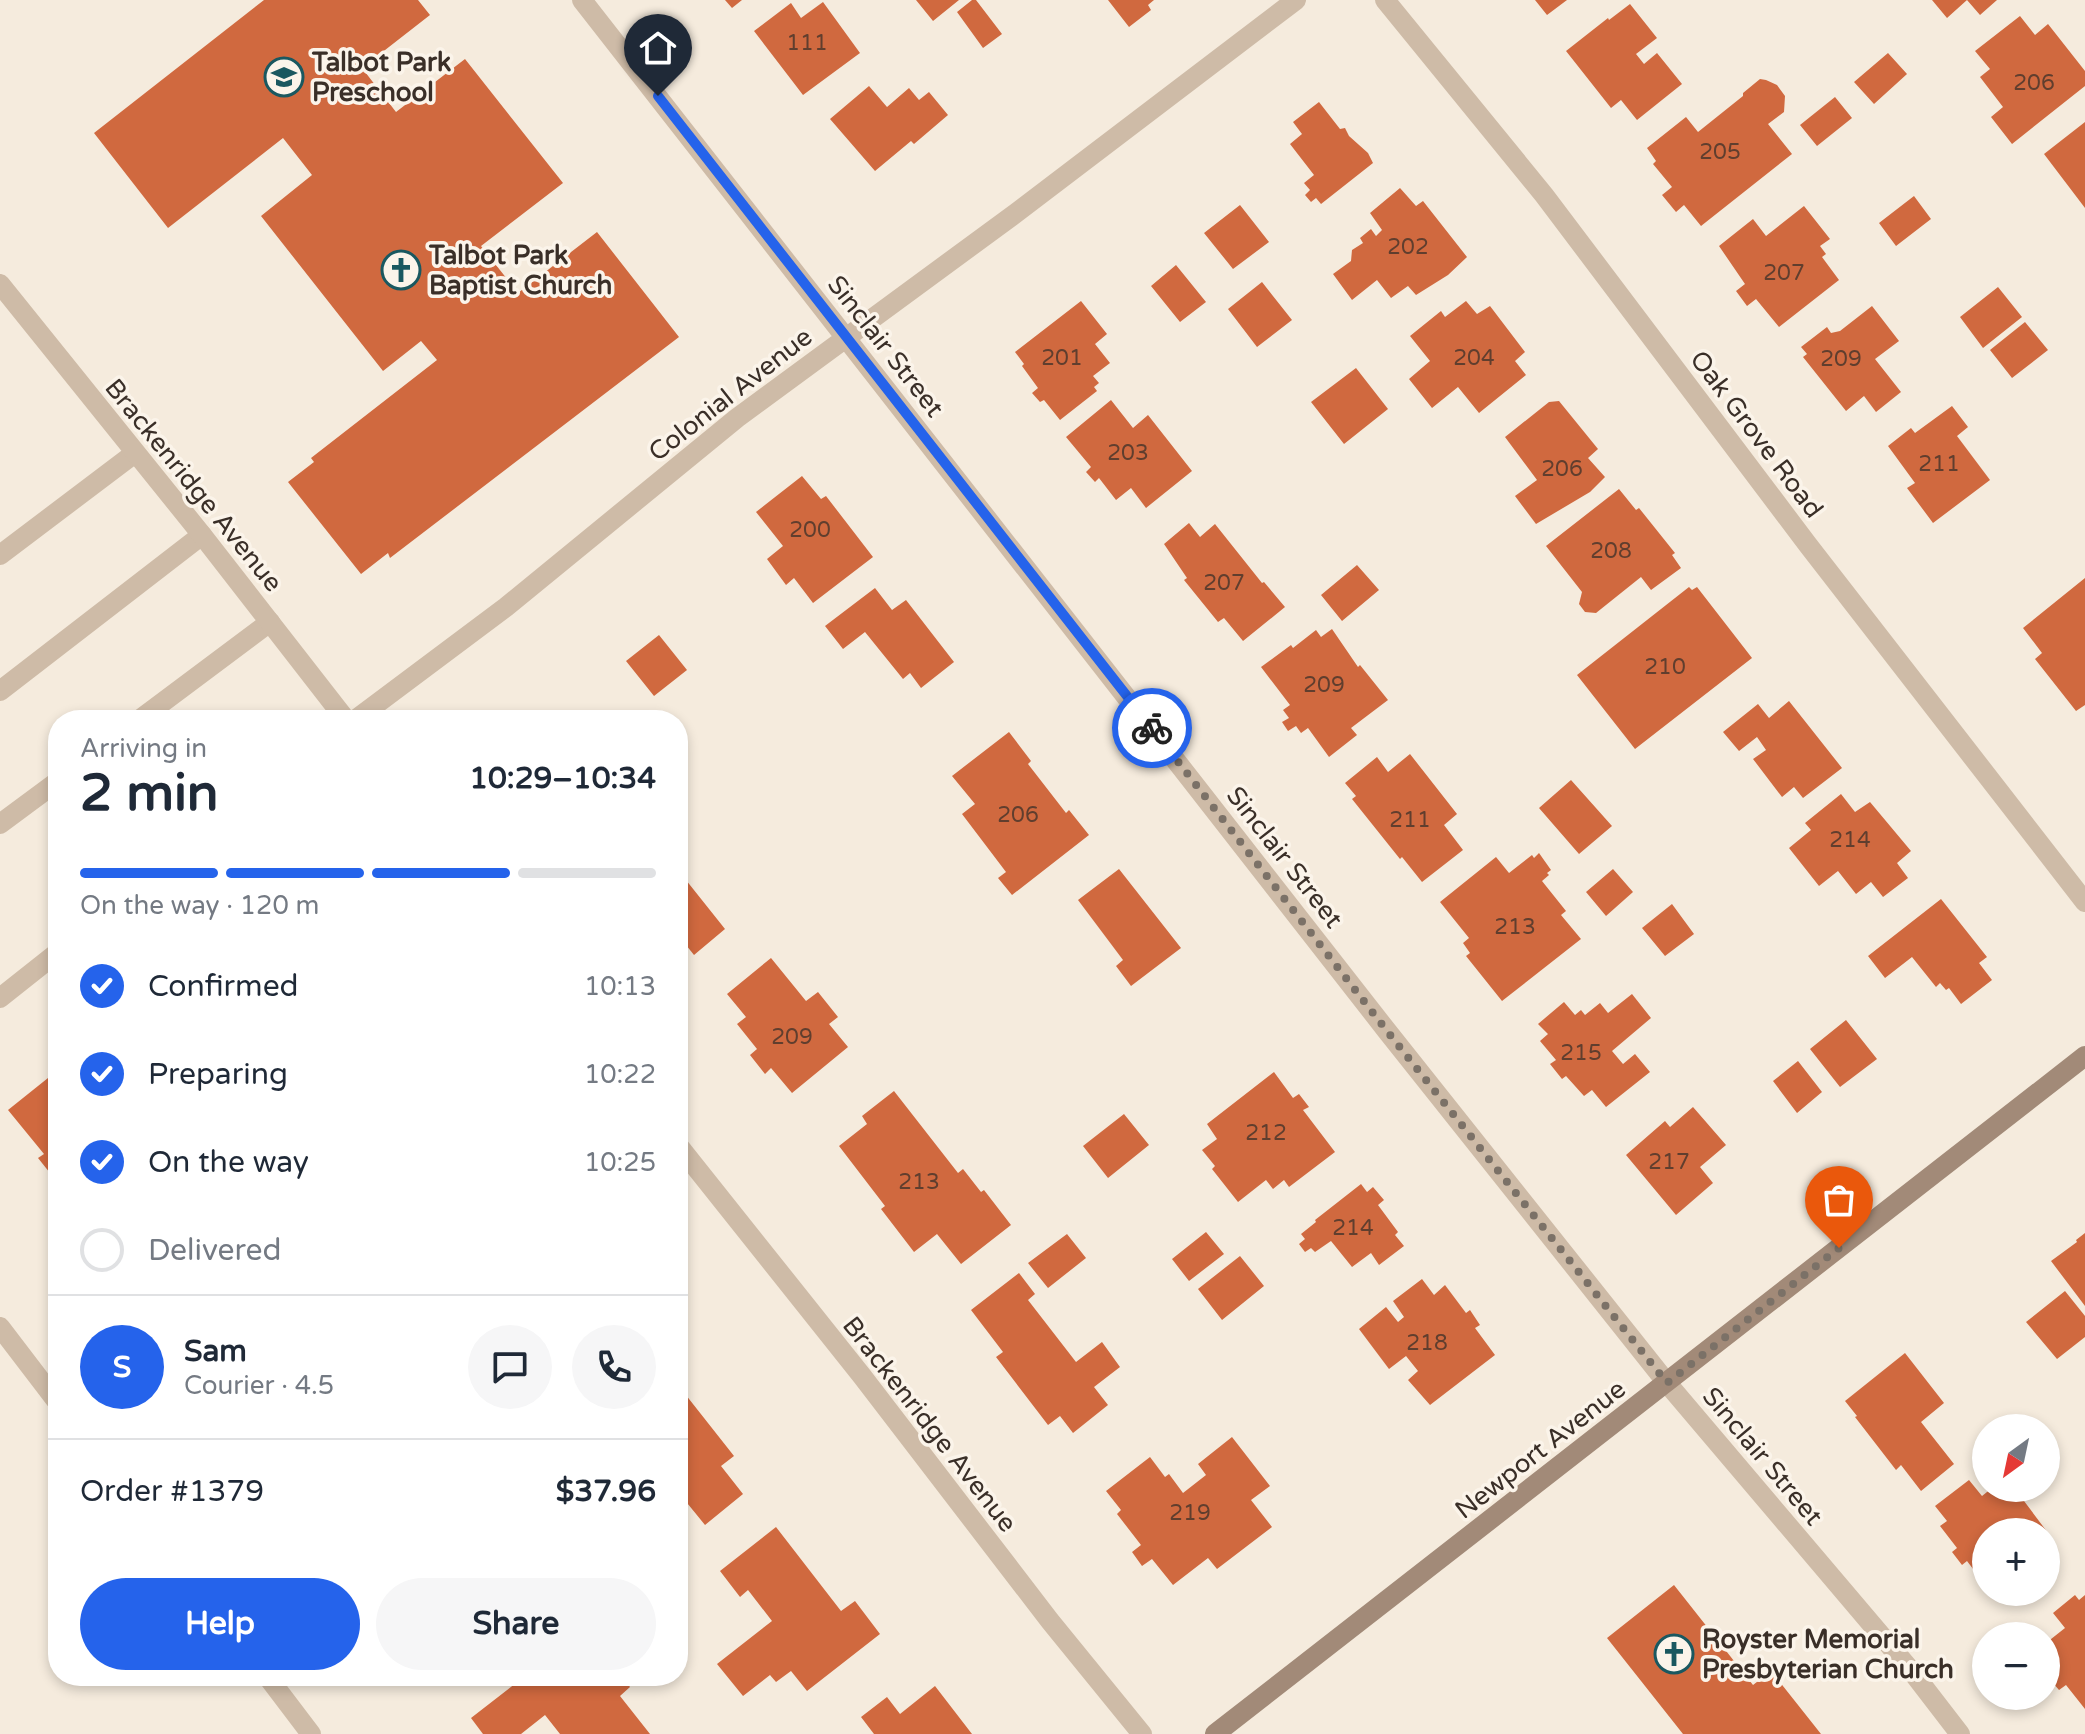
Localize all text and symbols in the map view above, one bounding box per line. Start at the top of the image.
pin [624,14.0,692,96]
icon: home [636,26,680,70]
house number: 111 [786,30,828,56]
place label: Talbot Park Preschool [311,47,451,108]
school or university icon: Talbot Park Preschool [263,56,305,98]
house number: 206 [2013,70,2055,96]
house number: 205 [1699,139,1741,165]
house number: 202 [1387,234,1429,260]
place label: Talbot Park Baptist Church [428,240,612,301]
church icon: Talbot Park Baptist Church [380,249,422,291]
house number: 207 [1763,260,1805,286]
street label: Sinclair Street [821,270,950,423]
street label: Colonial Avenue [642,321,818,468]
street label: Oak Grove Road [1684,344,1830,524]
house number: 201 [1041,345,1083,371]
house number: 204 [1453,345,1495,371]
house number: 209 [1820,346,1862,372]
street label: Brackenridge Avenue [98,373,289,598]
house number: 203 [1107,440,1149,466]
house number: 211 [1918,451,1960,477]
house number: 206 [1541,456,1583,482]
house number: 200 [789,517,831,543]
house number: 208 [1590,538,1632,564]
house number: 207 [1203,570,1245,596]
house number: 210 [1644,654,1686,680]
house number: 209 [1303,672,1345,698]
courier [1112,688,1192,768]
icon: bike [1130,706,1174,750]
text: Arriving in [80,733,207,764]
text: 10:29–10:34 [469,760,656,797]
text: 2 min [80,762,219,825]
street label: Sinclair Street [1220,781,1349,934]
house number: 206 [997,802,1039,828]
house number: 211 [1389,807,1431,833]
house number: 214 [1829,827,1871,853]
text: On the way · 120 m [80,890,319,921]
house number: 213 [1494,914,1536,940]
icon: check [80,964,124,1008]
text: Confirmed [148,968,299,1005]
text: 10:13 [584,971,656,1002]
house number: 209 [771,1024,813,1050]
house number: 215 [1560,1040,1602,1066]
icon: check [80,1052,124,1096]
text: Preparing [148,1056,288,1093]
text: 10:22 [584,1059,656,1090]
house number: 212 [1245,1120,1287,1146]
icon: check [80,1140,124,1184]
text: On the way [148,1144,309,1181]
text: 10:25 [584,1147,656,1178]
house number: 217 [1648,1149,1690,1175]
pin [1805,1166,1873,1248]
house number: 213 [898,1169,940,1195]
icon: bag [1817,1178,1861,1222]
house number: 214 [1332,1215,1374,1241]
text: Delivered [148,1232,282,1269]
street label: Brackenridge Avenue [836,1311,1023,1538]
button: chat [468,1325,552,1409]
button: phone [572,1325,656,1409]
house number: 218 [1406,1330,1448,1356]
text: Sam [184,1333,247,1370]
text: S [113,1349,131,1386]
text: Courier · 4.5 [184,1370,334,1401]
street label: Newport Avenue [1449,1373,1632,1526]
street label: Sinclair Street [1696,1381,1829,1532]
north arrow [1972,1414,2060,1502]
map controls [1972,1414,2060,1710]
text: Order #1379 [80,1473,264,1510]
text: $37.96 [556,1473,656,1510]
house number: 219 [1169,1500,1211,1526]
button: + [1972,1518,2060,1606]
button: Help [80,1578,360,1670]
button: Share [376,1578,656,1670]
button: − [1972,1622,2060,1710]
place label: Royster Memorial Presbyterian Church [1702,1624,1954,1685]
church icon: Royster Memorial Presbyterian Church [1653,1633,1695,1675]

